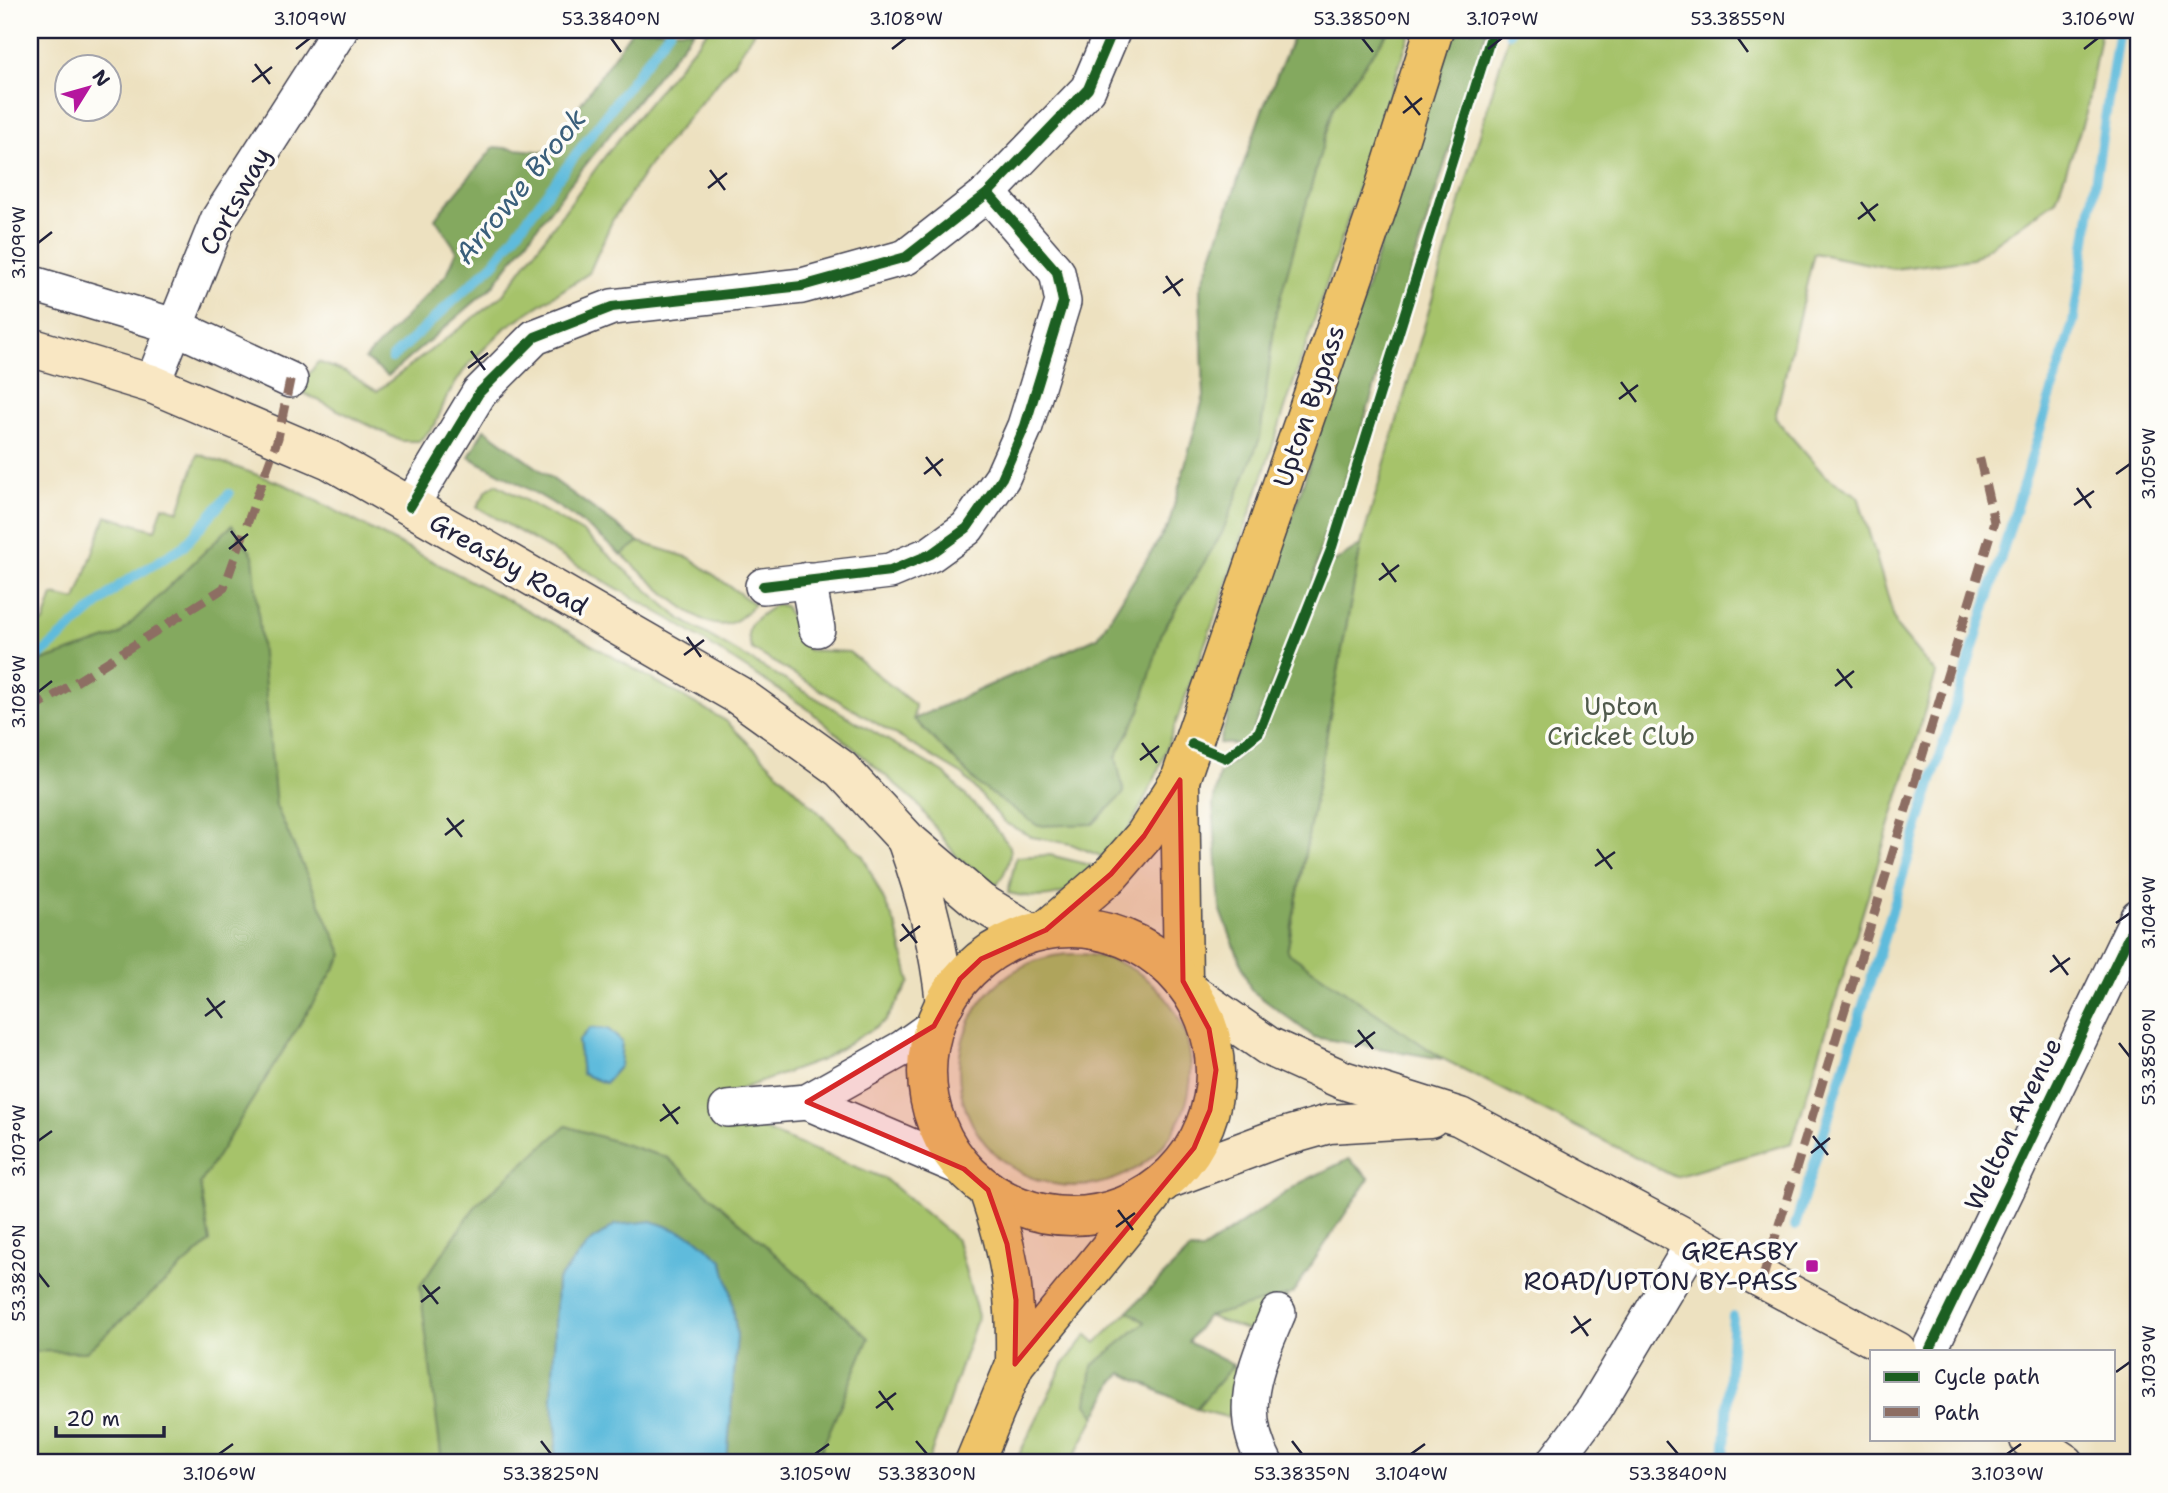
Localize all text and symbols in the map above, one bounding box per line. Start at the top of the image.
text: 3.109°W [273,7,347,31]
text: 53.3840°N [562,7,660,31]
text: 3.108°W [869,7,943,31]
text: 53.3850°N [1313,7,1411,31]
text: 3.107°W [1465,7,1539,31]
text: 53.3855°N [1690,7,1786,31]
text: 3.106°W [2061,7,2135,31]
north arrow [52,52,122,122]
text: N [87,65,116,92]
water label: Arrowe Brook [445,100,595,272]
street label: Cortsway [190,140,279,261]
text: 3.109°W [7,206,31,280]
street label: Upton Bypass [1264,320,1353,492]
text: 3.105°W [2137,428,2161,500]
street label: Greasby Road [423,504,595,623]
text: 3.108°W [7,655,31,729]
park label: Upton Cricket Club [1547,688,1695,753]
text: 3.104°W [2137,876,2161,950]
text: 53.3850°N [2137,1008,2161,1106]
street label: Welton Avenue [1955,1031,2070,1216]
text: 3.107°W [7,1104,31,1178]
text: 53.3820°N [7,1224,31,1322]
place label: GREASBY ROAD/UPTON BY-PASS [1524,1233,1798,1298]
marker: GREASBY ROAD/UPTON BY-PASS [1804,1258,1820,1274]
text: 3.103°W [2137,1325,2161,1399]
legend [1870,1350,2116,1440]
text: Cycle path [1934,1363,2040,1391]
scale bar [56,1395,164,1439]
text: Path [1934,1399,1980,1427]
text: 20 m [66,1405,120,1433]
text: 3.106°W [182,1462,256,1486]
text: 53.3825°N [503,1462,599,1486]
text: 3.105°W [779,1462,851,1486]
text: 53.3830°N [878,1462,976,1486]
text: 53.3835°N [1254,1462,1350,1486]
text: 3.104°W [1374,1462,1448,1486]
text: 53.3840°N [1629,1462,1727,1486]
text: 3.103°W [1970,1462,2044,1486]

